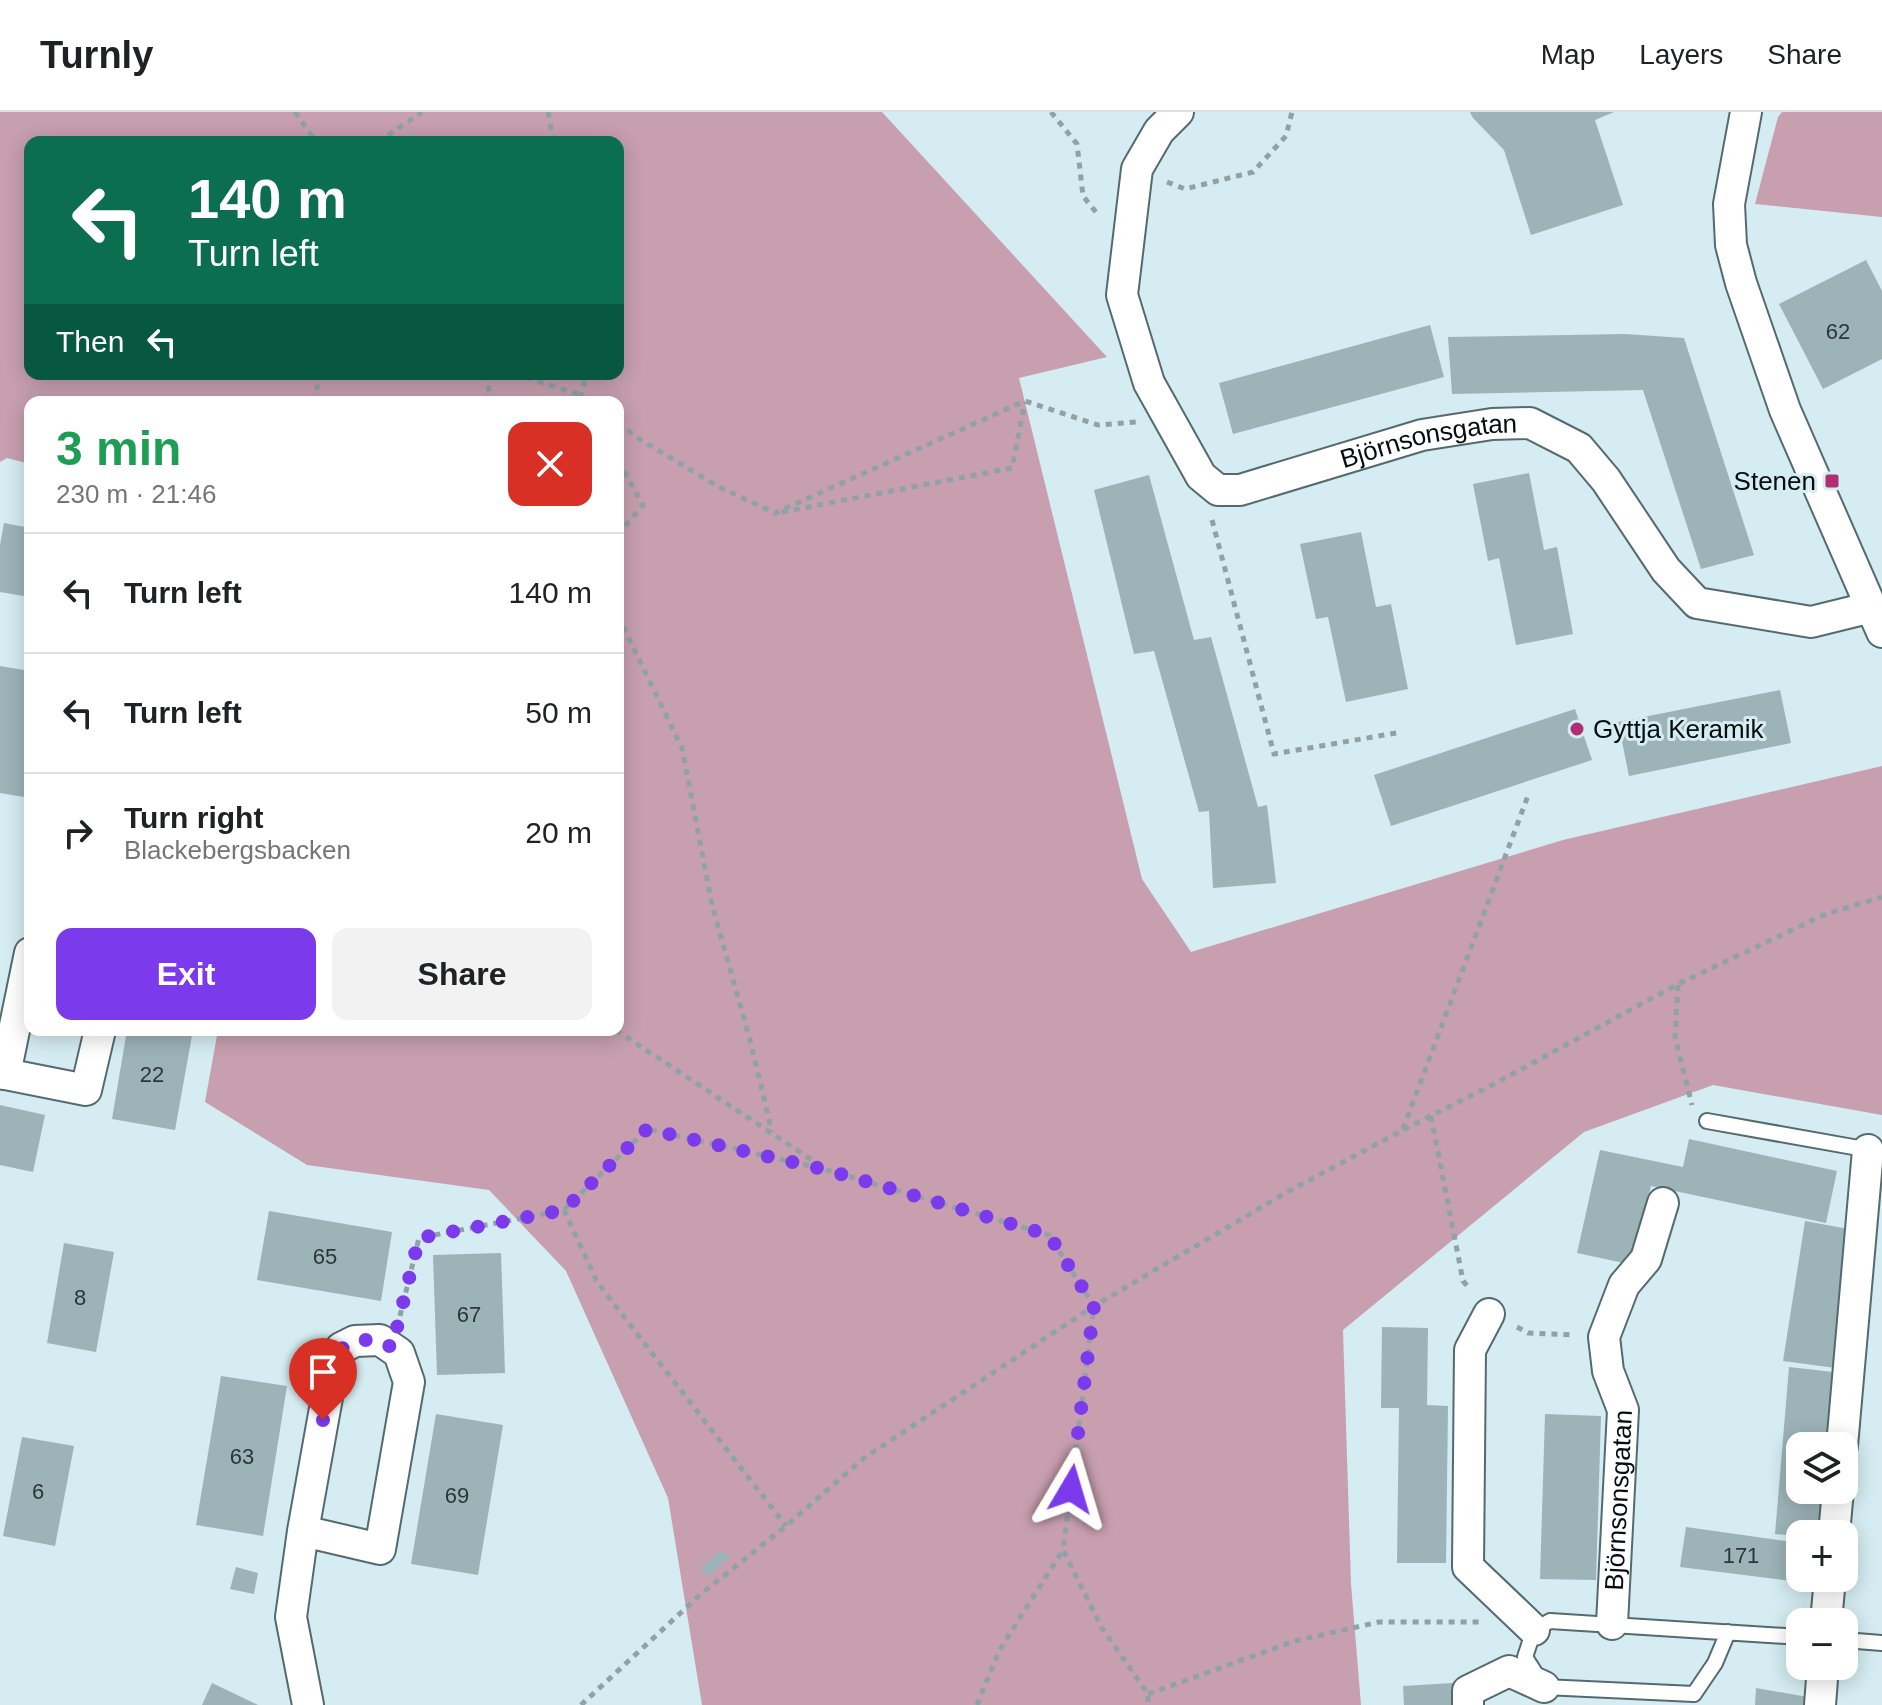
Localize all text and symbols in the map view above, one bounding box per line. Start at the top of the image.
text: Turnly [40,34,153,76]
text: Map [1541,39,1595,70]
text: Layers [1639,39,1723,70]
text: Share [1767,39,1842,70]
text: 140 m [188,167,347,230]
icon: left [56,168,160,272]
text: Turn left [188,233,319,274]
house number: 62 [1826,319,1850,344]
icon: left [140,320,184,364]
text: Then [56,325,124,358]
street label: Björnsonsgatan [1336,408,1517,474]
text: 3 min [56,422,181,475]
button: close [508,422,592,506]
place label: Stenen [1734,466,1816,496]
marker: Stenen [1823,472,1841,490]
text: 230 m · 21:46 [56,479,216,509]
icon: left [56,571,100,615]
text: Turn left [124,576,242,609]
text: 140 m [509,576,592,609]
icon: left [56,691,100,735]
text: Turn left [124,696,242,729]
text: 50 m [525,696,592,729]
place label: Gyttja Keramik [1593,714,1764,744]
marker: Gyttja Keramik [1568,720,1586,738]
text: Turn right [124,801,263,834]
icon: right [56,811,100,855]
text: 20 m [525,816,592,849]
text: Blackebergsbacken [124,835,351,865]
button: Exit [56,928,316,1020]
button: Share [332,928,592,1020]
house number: 22 [140,1062,164,1087]
house number: 65 [313,1244,337,1269]
house number: 8 [74,1285,86,1310]
house number: 67 [457,1302,481,1327]
pin [289,1338,357,1420]
icon: arrive [301,1350,345,1394]
street label: Björnsonsgatan [1599,1409,1638,1591]
map controls [1786,1432,1858,1680]
button: layers [1786,1432,1858,1504]
house number: 63 [230,1444,254,1469]
position arrow [1029,1447,1113,1531]
house number: 6 [32,1479,44,1504]
house number: 69 [445,1483,469,1508]
button: + [1786,1520,1858,1592]
house number: 171 [1723,1543,1759,1568]
button: − [1786,1608,1858,1680]

